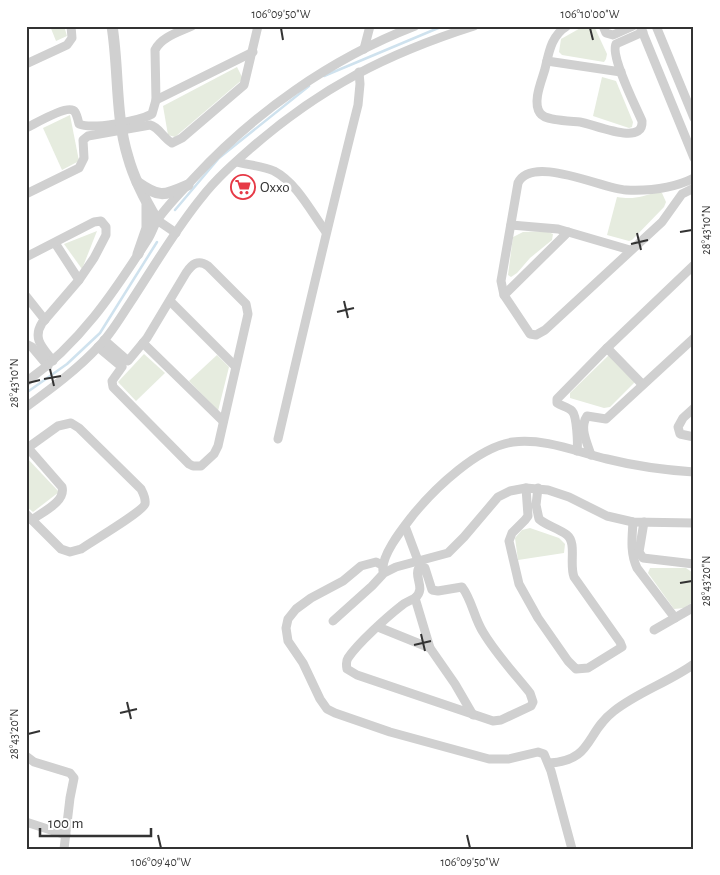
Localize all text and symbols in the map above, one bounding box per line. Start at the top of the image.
text: 106°09'50"W [251,8,311,20]
text: 106°10'00"W [561,8,620,20]
supermarket icon: Oxxo [230,174,256,200]
place label: Oxxo [260,180,290,195]
text: 28°43'10"N [700,205,712,255]
text: 28°43'10"N [8,358,20,408]
text: 28°43'20"N [700,556,712,606]
text: 28°43'20"N [8,709,20,759]
scale bar [40,805,151,837]
text: 100 m [48,816,83,831]
text: 106°09'40"W [131,856,191,868]
text: 106°09'50"W [440,856,500,868]

